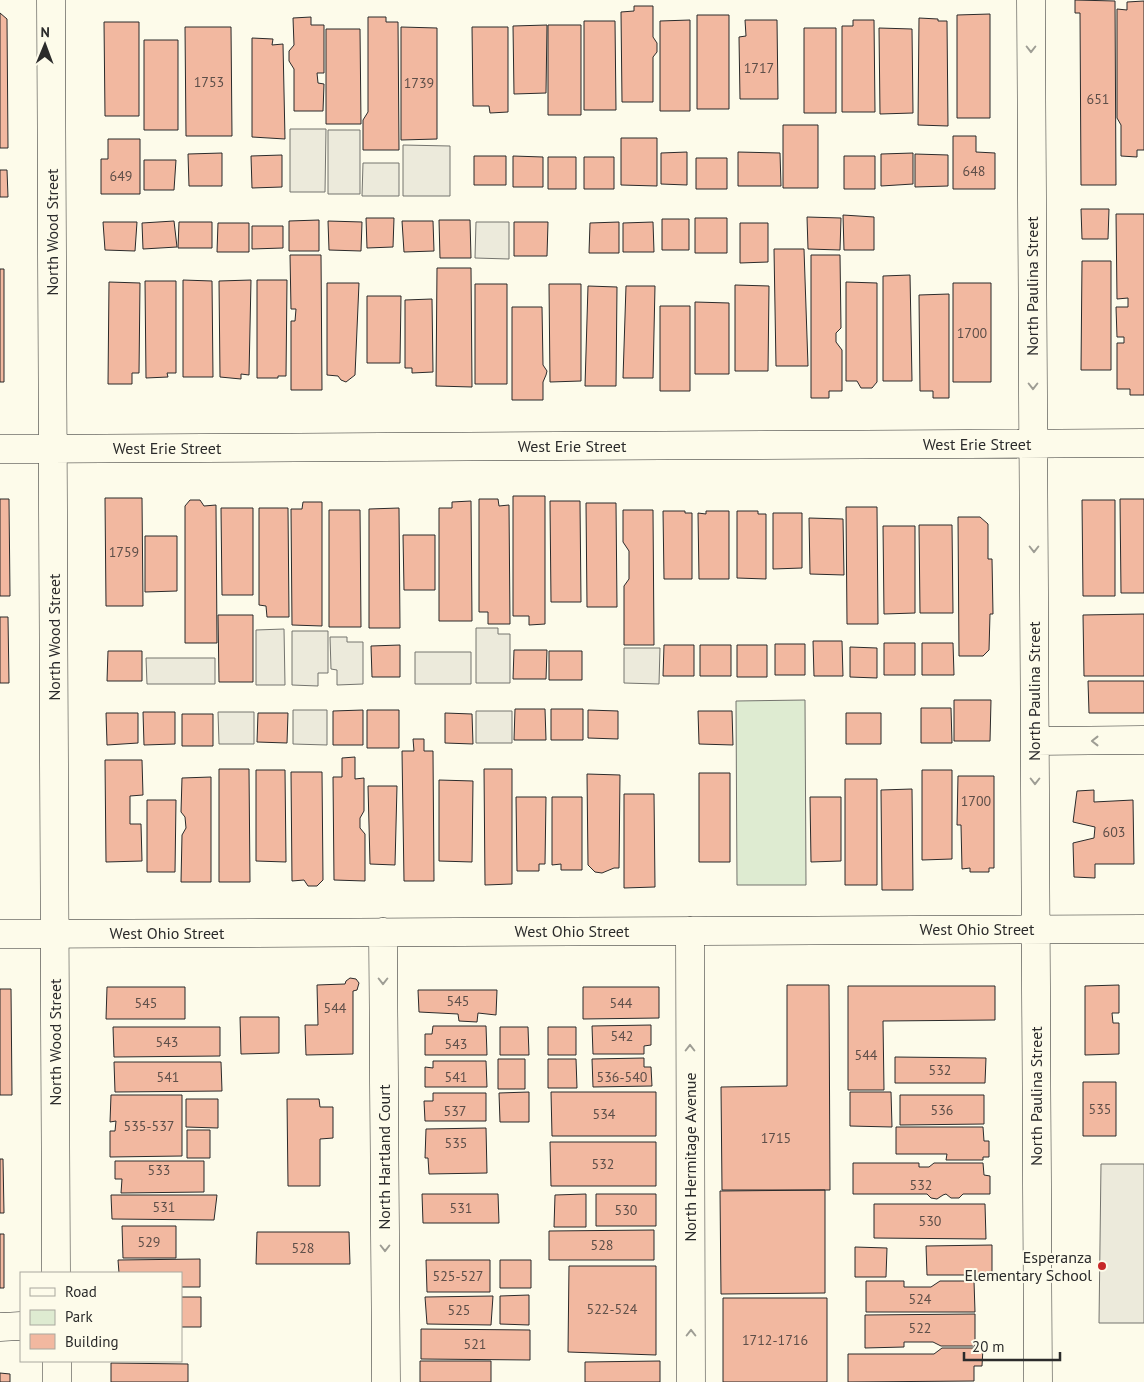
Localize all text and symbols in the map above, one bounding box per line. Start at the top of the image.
north arrow [20,20,70,70]
text: N [40,23,50,41]
one-way arrow [1026,45,1036,53]
house number: 1717 [744,59,774,77]
house number: 1753 [194,73,224,91]
house number: 1739 [404,74,434,92]
house number: 651 [1087,90,1109,108]
house number: 648 [963,162,985,180]
house number: 649 [110,167,132,185]
street label: North Wood Street [42,168,62,295]
street label: North Paulina Street [1022,216,1042,356]
house number: 1700 [957,324,988,342]
one-way arrow [1028,382,1038,390]
street label: West Erie Street [923,434,1032,454]
street label: West Erie Street [518,436,627,456]
street label: West Erie Street [113,438,222,458]
house number: 1759 [109,543,139,561]
one-way arrow [1028,545,1039,553]
street label: North Wood Street [44,573,64,700]
street label: North Paulina Street [1024,621,1044,761]
one-way arrow [1091,736,1099,746]
one-way arrow [1030,778,1040,785]
house number: 1700 [961,792,992,810]
house number: 603 [1103,823,1125,841]
street label: West Ohio Street [920,919,1035,939]
street label: West Ohio Street [515,921,630,941]
street label: West Ohio Street [110,923,225,943]
street label: North Wood Street [45,978,65,1105]
one-way arrow [378,978,388,985]
house number: 545 [447,992,469,1010]
house number: 545 [135,994,157,1012]
house number: 544 [610,994,633,1012]
house number: 544 [324,999,347,1017]
street label: North Paulina Street [1026,1026,1046,1166]
house number: 542 [611,1027,633,1045]
house number: 543 [156,1033,178,1051]
house number: 543 [445,1035,467,1053]
one-way arrow [685,1044,695,1052]
house number: 544 [855,1046,878,1064]
house number: 532 [929,1061,951,1079]
house number: 541 [157,1068,179,1086]
house number: 541 [445,1068,467,1086]
house number: 536-540 [597,1068,648,1086]
street label: North Hermitage Avenue [680,1072,700,1242]
street label: North Hartland Court [374,1084,394,1230]
house number: 535 [1089,1100,1111,1118]
house number: 536 [931,1101,953,1119]
house number: 537 [444,1102,466,1120]
house number: 534 [593,1105,616,1123]
house number: 535-537 [124,1117,174,1135]
house number: 1715 [761,1129,791,1147]
house number: 535 [445,1134,467,1152]
house number: 532 [592,1155,614,1173]
house number: 533 [148,1161,170,1179]
house number: 532 [910,1176,932,1194]
house number: 531 [153,1198,175,1216]
house number: 531 [450,1199,472,1217]
house number: 530 [615,1201,638,1219]
house number: 530 [919,1212,942,1230]
house number: 529 [138,1233,160,1251]
house number: 528 [591,1236,613,1254]
house number: 528 [292,1239,314,1257]
one-way arrow [380,1245,390,1253]
place label: Esperanza Elementary School [965,1247,1092,1285]
marker: Esperanza Elementary School [1096,1260,1108,1272]
house number: 525-527 [433,1267,483,1285]
legend [20,1272,182,1362]
text: Road [65,1282,97,1301]
house number: 524 [909,1290,932,1308]
house number: 522-524 [587,1300,638,1318]
house number: 525 [448,1301,470,1319]
text: Park [65,1307,93,1326]
house number: 522 [909,1319,931,1337]
one-way arrow [686,1329,696,1337]
scale bar [964,1330,1060,1362]
house number: 1712-1716 [742,1331,808,1349]
text: Building [65,1332,119,1351]
house number: 521 [464,1335,486,1353]
text: 20 m [972,1337,1005,1356]

